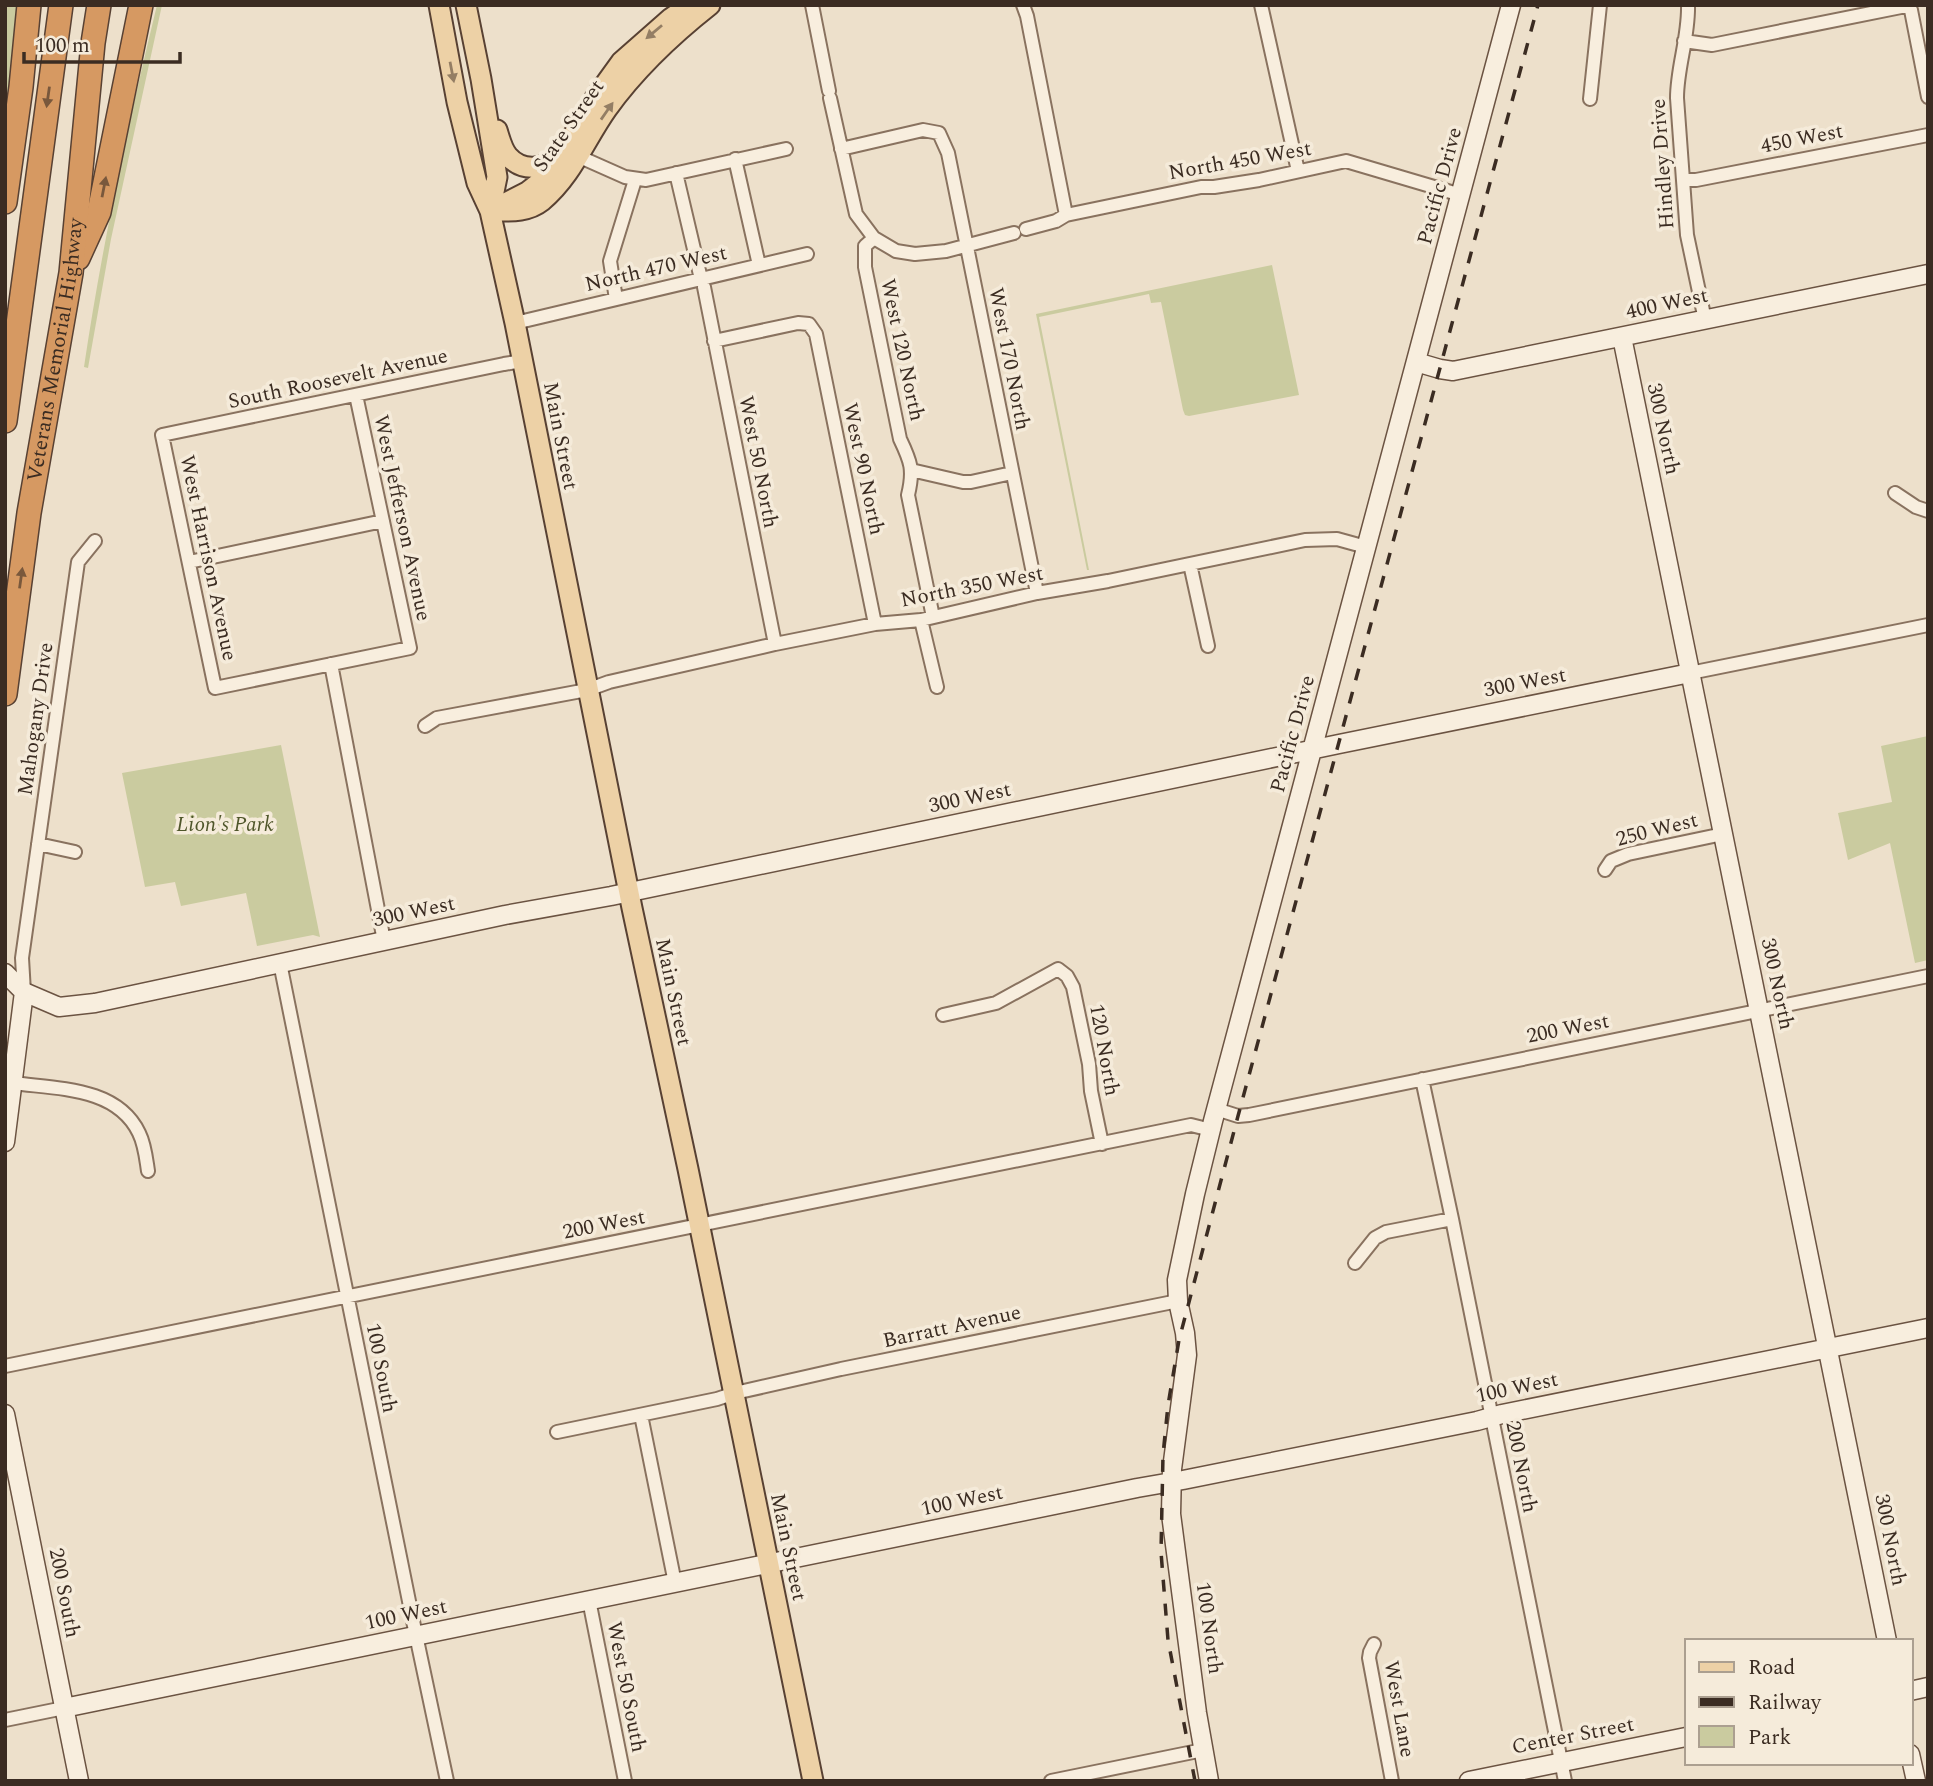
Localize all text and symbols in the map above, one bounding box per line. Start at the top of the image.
scale bar [24,21,180,65]
one-way arrow [646,24,663,39]
text: 100 m [35,30,90,62]
one-way arrow [447,61,458,83]
street label: State Street [525,73,613,179]
one-way arrow [43,86,54,108]
street label: Hindley Drive [1642,98,1684,230]
one-way arrow [600,102,614,120]
street label: 450 West [1758,115,1846,163]
street label: Pacific Drive [1409,124,1471,248]
street label: North 450 West [1166,133,1314,189]
one-way arrow [99,176,110,198]
street label: Veterans Memorial Highway [19,216,92,484]
street label: North 470 West [582,237,730,301]
street label: West 120 North [871,276,933,424]
street label: 400 West [1623,280,1711,328]
street label: West 170 North [979,285,1039,433]
street label: South Roosevelt Avenue [225,340,451,418]
street label: Main Street [534,379,586,493]
street label: 300 North [1638,380,1688,478]
street label: West 50 North [729,393,787,531]
street label: West 90 North [833,400,893,538]
street label: West Jefferson Avenue [365,412,439,624]
street label: West Harrison Avenue [171,452,245,664]
street label: North 350 West [898,557,1046,617]
one-way arrow [15,567,26,589]
street label: Mahogany Drive [9,640,63,798]
street label: 300 West [1481,659,1569,707]
street label: Pacific Drive [1262,672,1324,796]
street label: 300 West [926,774,1014,822]
street label: 250 West [1613,804,1701,856]
park label: Lion's Park [176,809,274,841]
street label: 300 West [370,888,458,936]
street label: Main Street [646,935,700,1049]
street label: 300 North [1752,935,1802,1033]
street label: 120 North [1080,1001,1128,1099]
street label: 200 West [1524,1005,1612,1053]
street label: 200 West [560,1201,648,1249]
street label: Barratt Avenue [880,1297,1024,1357]
street label: 100 South [357,1320,405,1416]
street label: 100 West [1473,1364,1561,1412]
street label: 200 North [1496,1418,1546,1516]
street label: 100 West [918,1477,1006,1525]
street label: Main Street [761,1490,815,1604]
street label: 300 North [1865,1491,1915,1589]
street label: 200 South [40,1545,88,1641]
street label: 100 North [1187,1580,1231,1676]
street label: 100 West [362,1591,450,1639]
street label: West 50 South [598,1619,654,1755]
legend [1685,1639,1912,1765]
text: Road [1748,1652,1795,1684]
street label: West Lane [1375,1658,1423,1760]
text: Railway [1748,1687,1822,1719]
street label: Center Street [1509,1708,1637,1764]
text: Park [1748,1722,1792,1754]

